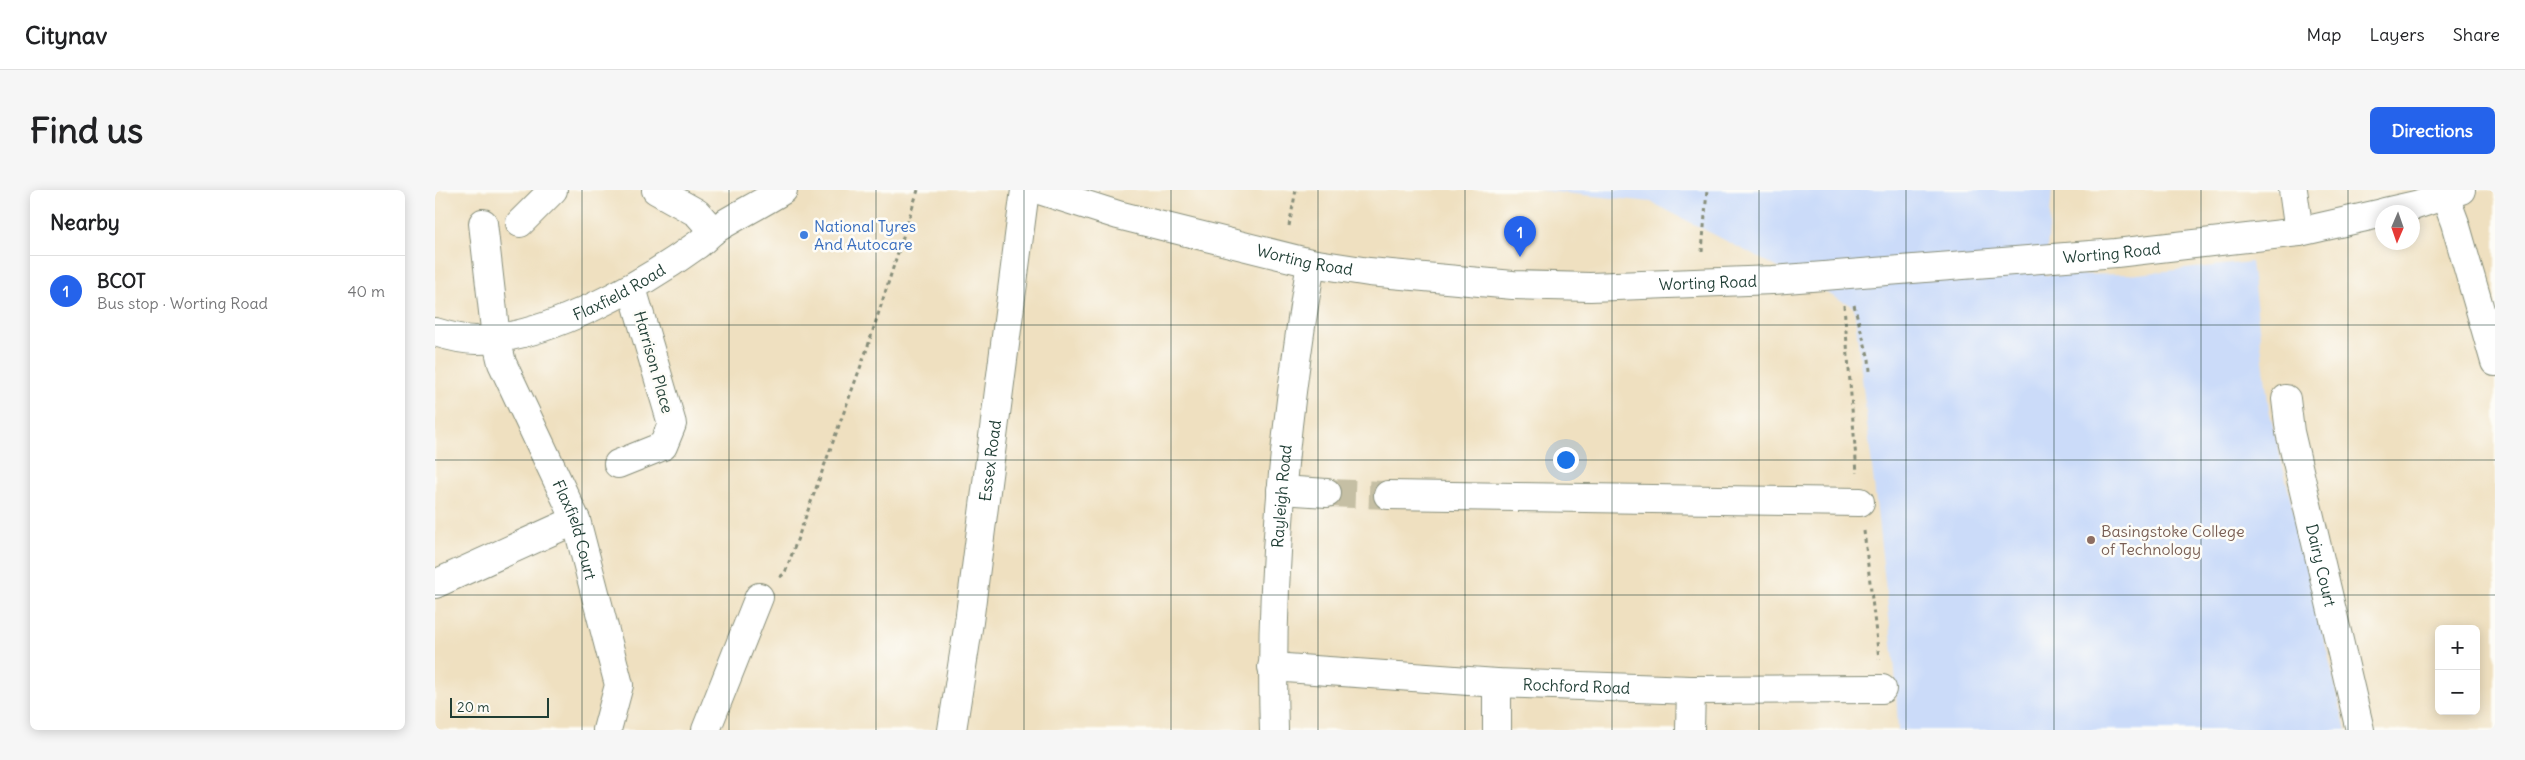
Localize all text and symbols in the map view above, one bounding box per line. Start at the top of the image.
text: Citynav [25,20,107,50]
text: Map [2306,23,2341,46]
text: Layers [2369,23,2425,46]
text: Share [2453,23,2500,46]
button: Directions [2370,107,2495,154]
text: Find us [30,108,143,152]
north arrow [2375,205,2420,250]
text: Nearby [50,209,120,236]
place label: National Tyres And Autocare [814,216,916,254]
pin: 1 [1504,216,1536,257]
marker: National Tyres And Autocare [798,229,810,241]
street label: Worting Road [2062,238,2162,267]
street label: Worting Road [1254,240,1354,279]
street label: Flaxfield Road [570,259,669,325]
text: BCOT [97,269,146,293]
street label: Worting Road [1658,271,1757,294]
text: 1 [63,281,69,301]
text: 40 m [347,281,385,301]
text: Bus stop · Worting Road [97,293,268,313]
street label: Harrison Place [630,309,678,415]
street label: Essex Road [975,419,1005,503]
street label: Rayleigh Road [1267,444,1296,549]
your location [1553,447,1579,473]
street label: Flaxfield Court [548,477,601,582]
place label: Basingstoke College of Technology [2101,521,2245,559]
street label: Dairy Court [2302,522,2341,609]
marker: Basingstoke College of Technology [2085,534,2097,546]
map controls [2435,625,2480,715]
button: + [2435,625,2480,670]
button: − [2435,670,2480,715]
street label: Rochford Road [1522,674,1630,698]
scale bar [450,695,549,718]
text: 20 m [457,698,490,716]

